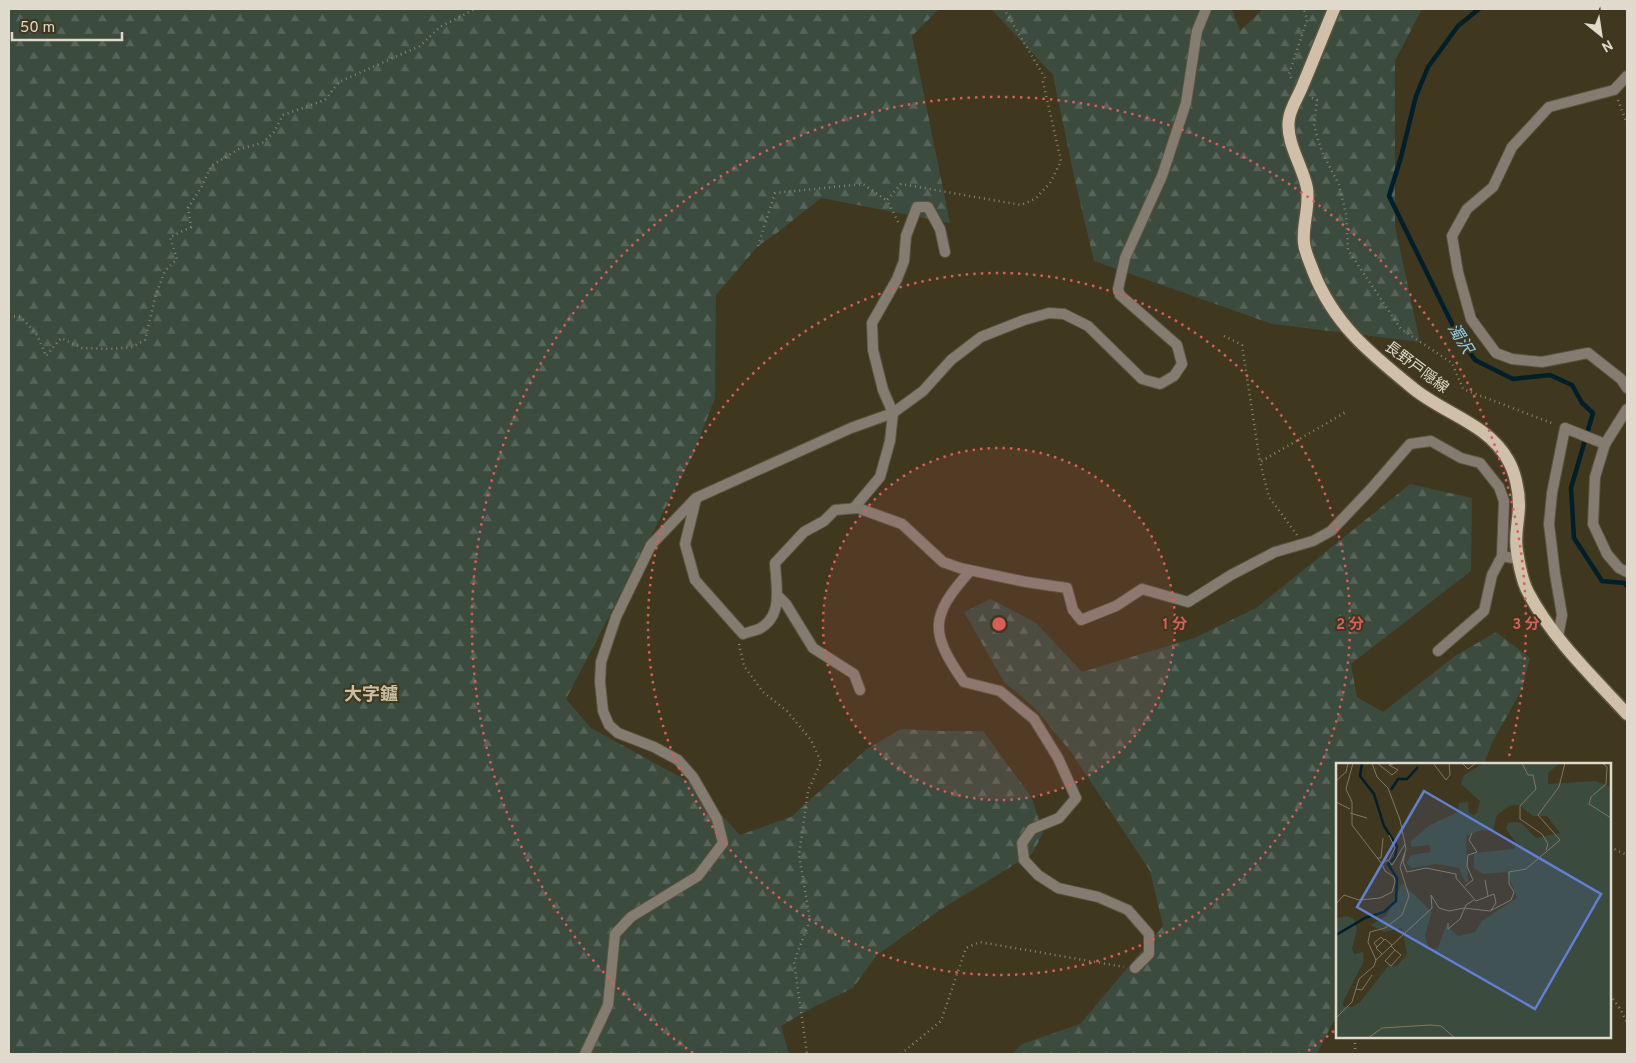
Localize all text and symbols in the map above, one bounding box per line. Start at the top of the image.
scale bar [12,10,122,42]
north arrow [1576,10,1626,60]
text: 50 m [20,19,55,38]
text: N [1598,35,1615,55]
water label: 濁沢 [1442,320,1477,360]
street label: 長野戸隠線 [1380,338,1452,398]
centre of rings [990,615,1008,633]
text: 1 分 [1163,616,1187,635]
text: 2 分 [1336,616,1364,635]
text: 3 分 [1512,616,1540,635]
district label: 大字鑪 [344,684,398,707]
inset map [1336,763,1611,1038]

